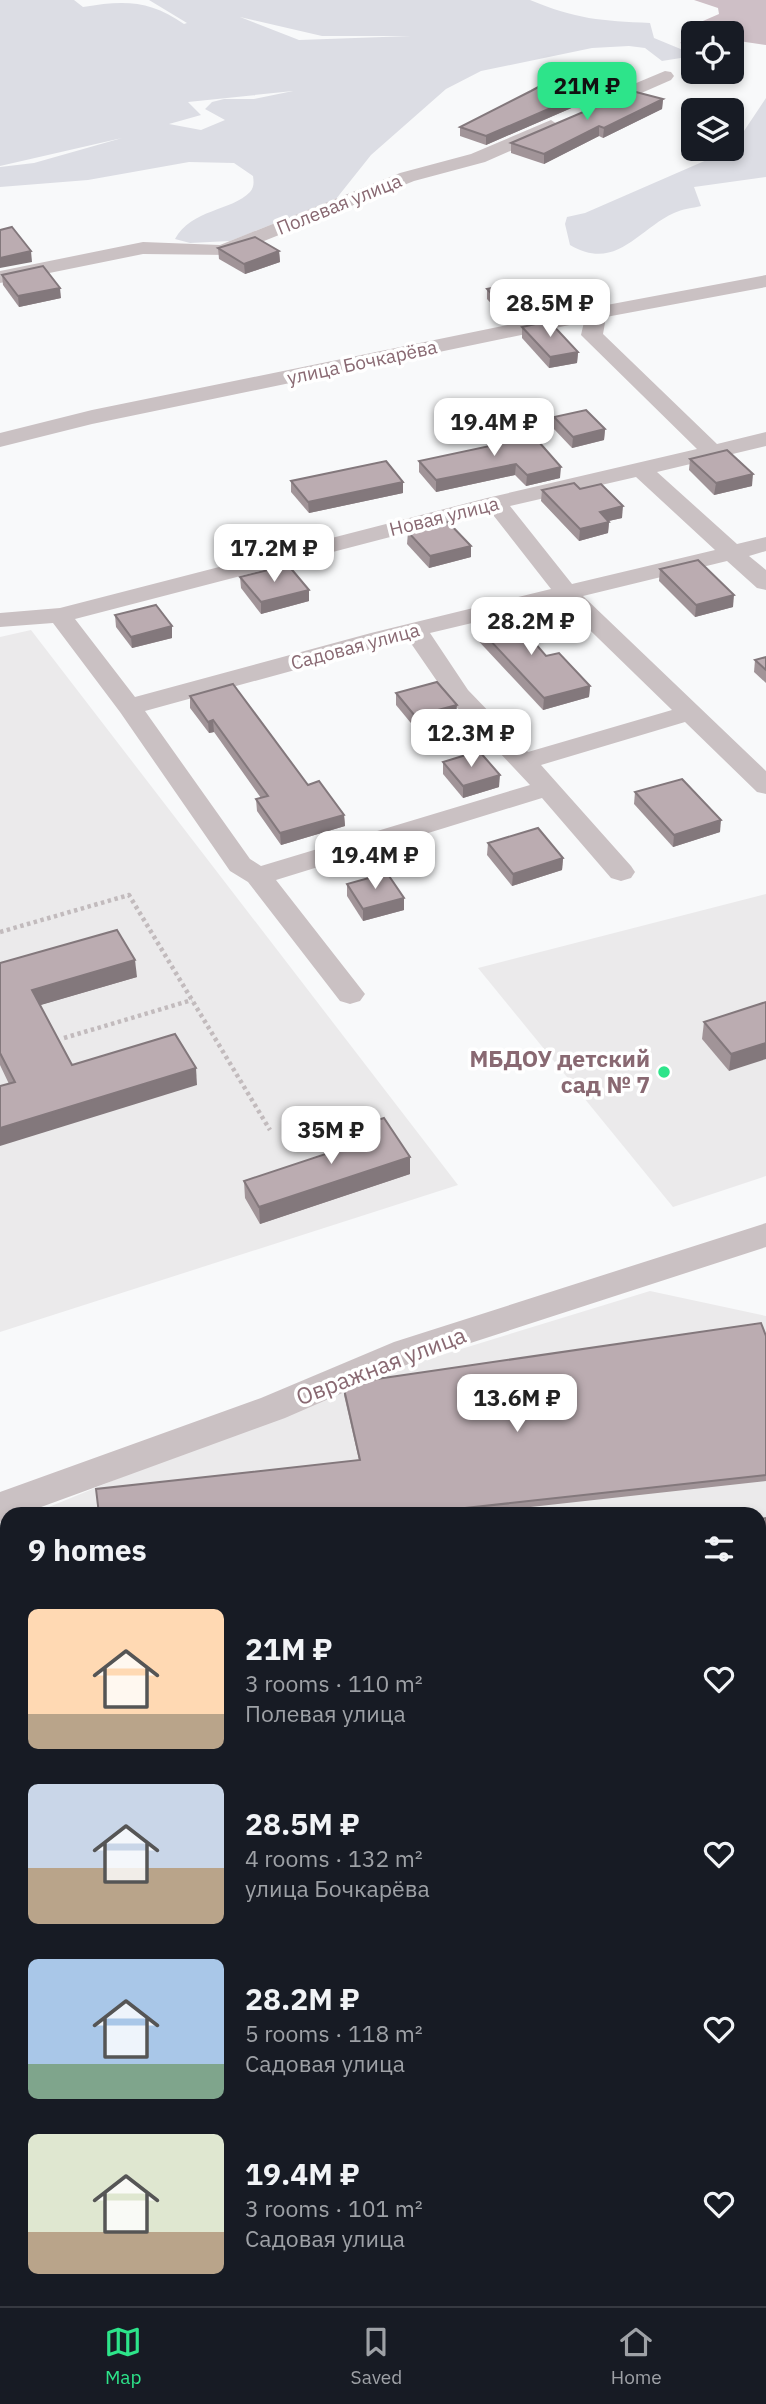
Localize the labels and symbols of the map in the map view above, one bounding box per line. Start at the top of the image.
pin: 21M ₽ [538,62,636,122]
street label: Полевая улица [273,168,405,240]
pin: 28.5M ₽ [485,280,615,339]
street label: улица Бочкарёва [285,334,439,390]
pin: 19.4M ₽ [429,398,559,458]
street label: Новая улица [387,491,501,541]
pin: 17.2M ₽ [209,524,339,584]
pin: 28.2M ₽ [466,598,596,657]
street label: Садовая улица [288,617,422,675]
pin: 12.3M ₽ [406,710,536,769]
pin: 19.4M ₽ [310,832,440,891]
place label: МБДОУ детский сад № 7 [470,1043,650,1099]
marker: МБДОУ детский сад № 7 [656,1064,672,1080]
pin: 35M ₽ [282,1106,380,1166]
street label: Овражная улица [291,1319,470,1411]
pin: 13.6M ₽ [452,1374,582,1434]

